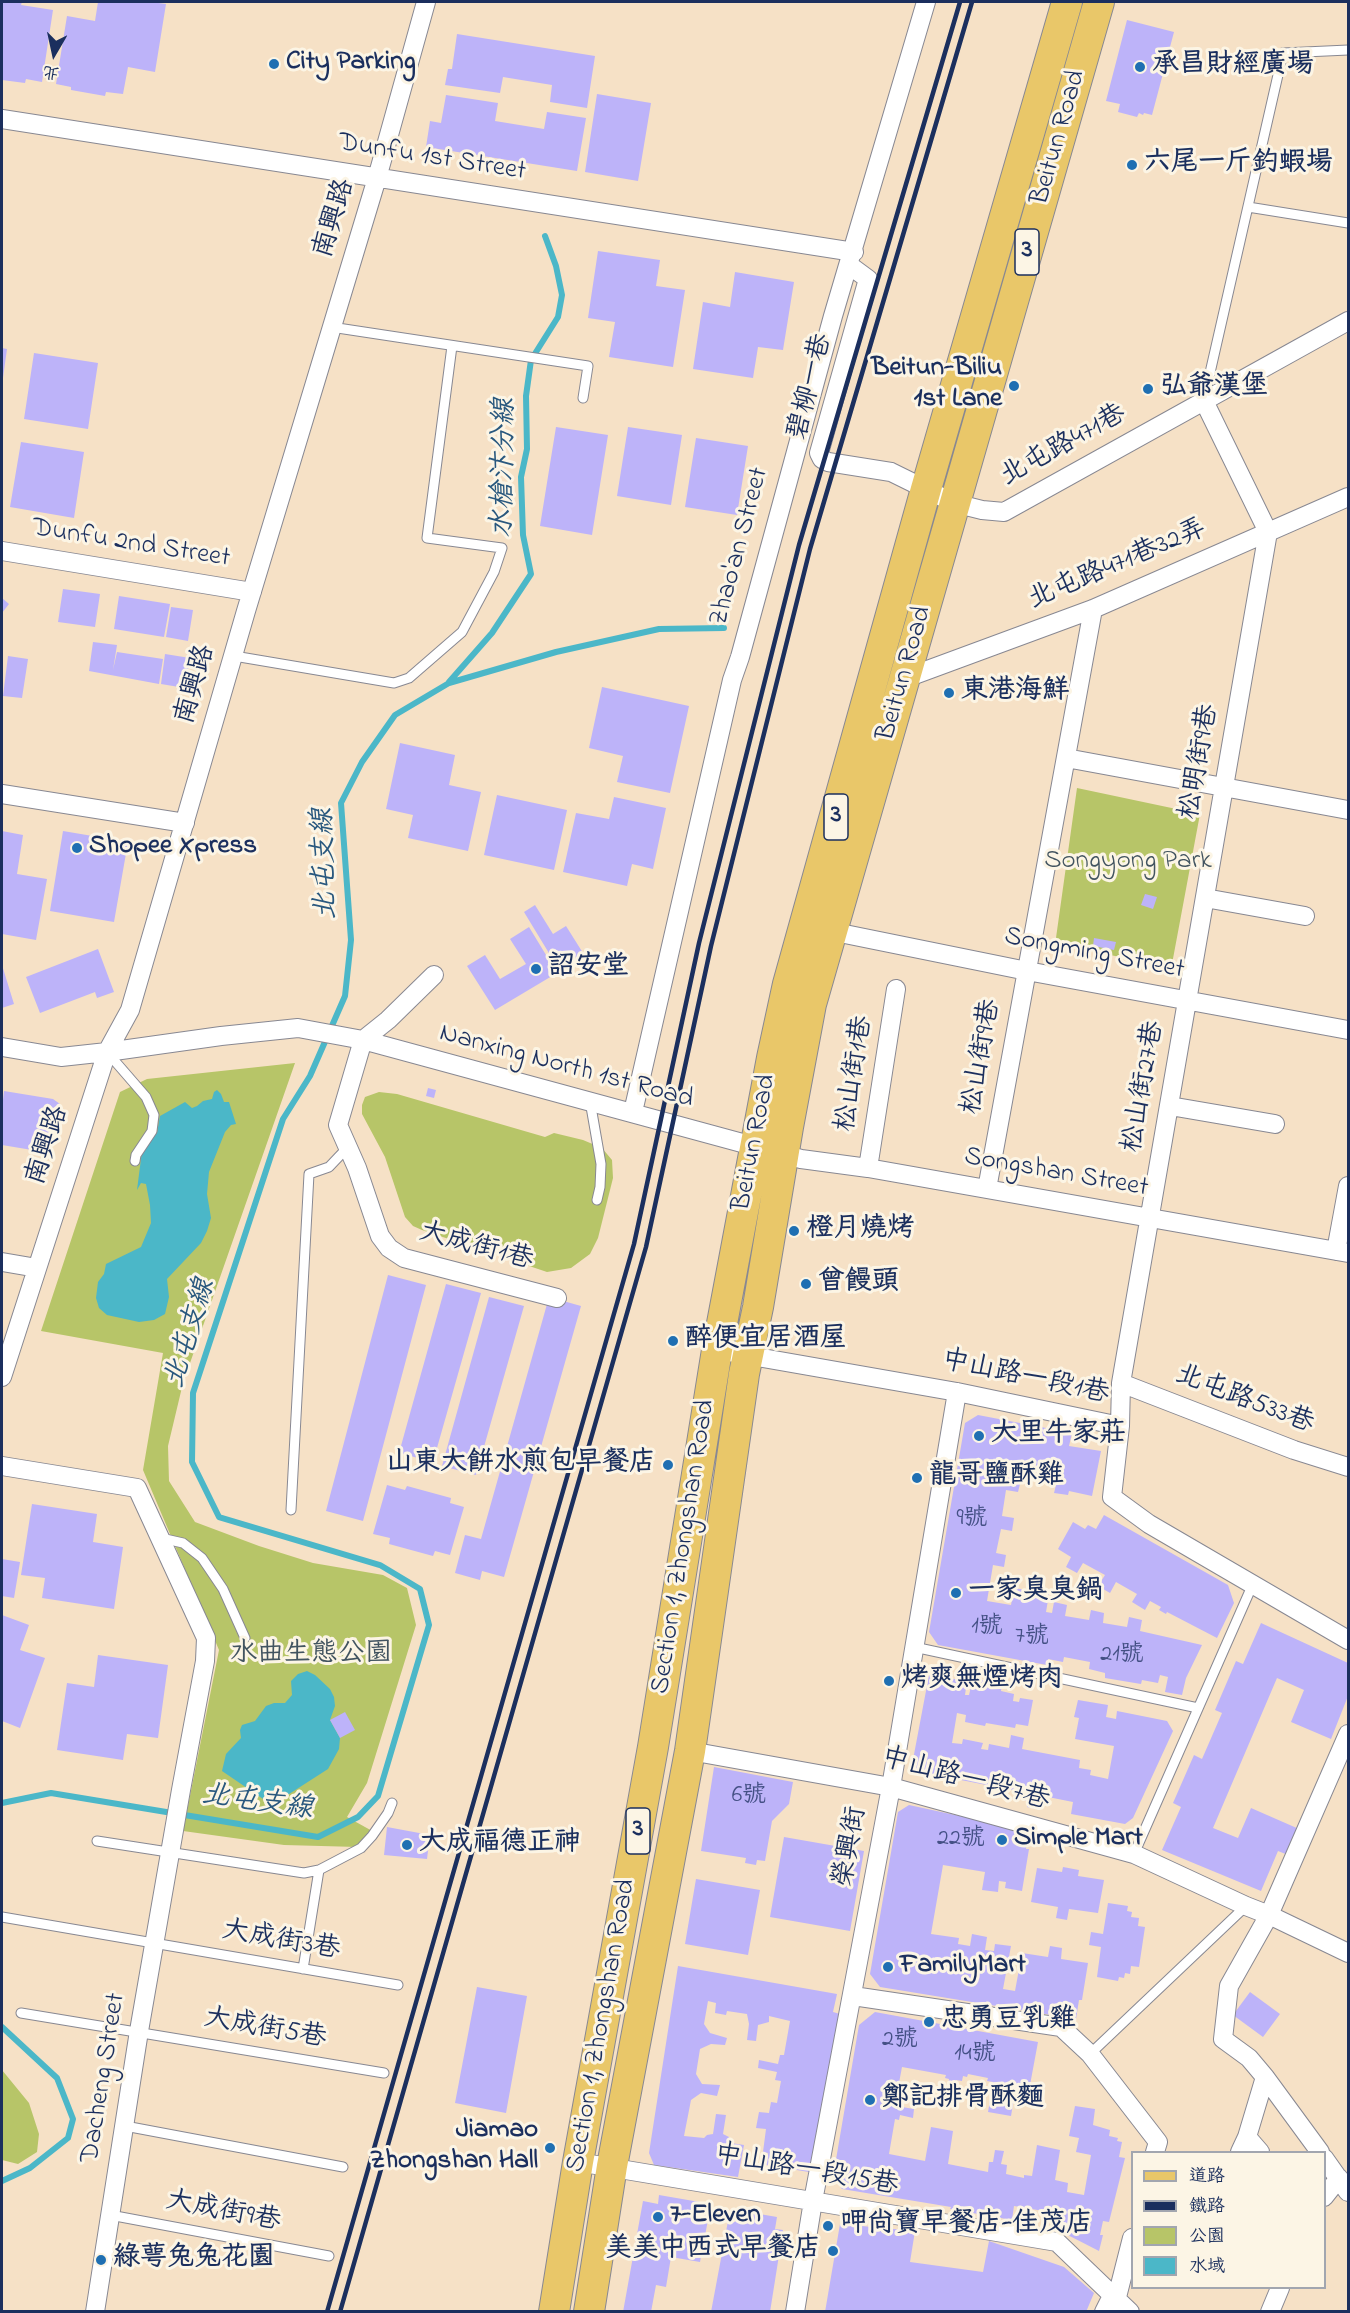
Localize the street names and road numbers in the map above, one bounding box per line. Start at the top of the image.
street label: Beitun Road [1025,67,1095,209]
street label: Dunfu 1st Street [336,128,528,190]
street label: 南興路 [309,176,363,262]
road number: 3 [1015,229,1039,275]
street label: 碧柳一巷 [783,331,841,443]
street label: 北屯路471巷 [995,399,1133,495]
street label: Zhao'an Street [704,464,778,630]
street label: Dunfu 2nd Street [30,513,232,577]
street label: 北屯路471巷32弄 [1024,514,1212,618]
street label: Beitun Road [871,603,941,745]
street label: 南興路 [170,642,224,728]
street label: 松明街9巷 [1175,702,1227,822]
road number: 3 [824,794,848,840]
street label: Songming Street [1001,922,1187,988]
street label: 松山街9巷 [957,997,1009,1117]
street label: 松山街1巷 [831,1014,881,1134]
street label: Nanxing North 1st Road [436,1019,696,1117]
street label: 松山街27巷 [1118,1019,1172,1155]
street label: Beitun Road [727,1072,785,1214]
street label: 南興路 [21,1102,77,1190]
street label: Songshan Street [962,1142,1150,1206]
street label: 大成街1巷 [416,1217,536,1279]
street label: 中山路一段1巷 [938,1345,1112,1413]
street label: 北屯路533巷 [1170,1360,1318,1442]
street label: Section 1, Zhongshan Road [646,1398,724,1696]
street label: 中山路一段7巷 [877,1743,1053,1819]
street label: 榮興街 [829,1804,875,1890]
road number: 3 [626,1808,650,1854]
street label: Section 1, Zhongshan Road [561,1877,645,2175]
street label: 大成街3巷 [220,1916,342,1968]
street label: Dacheng Street [76,1991,134,2165]
street label: 大成街5巷 [201,2003,329,2057]
street label: 中山路一段15巷 [712,2140,900,2204]
street label: 大成街9巷 [163,2186,283,2240]

